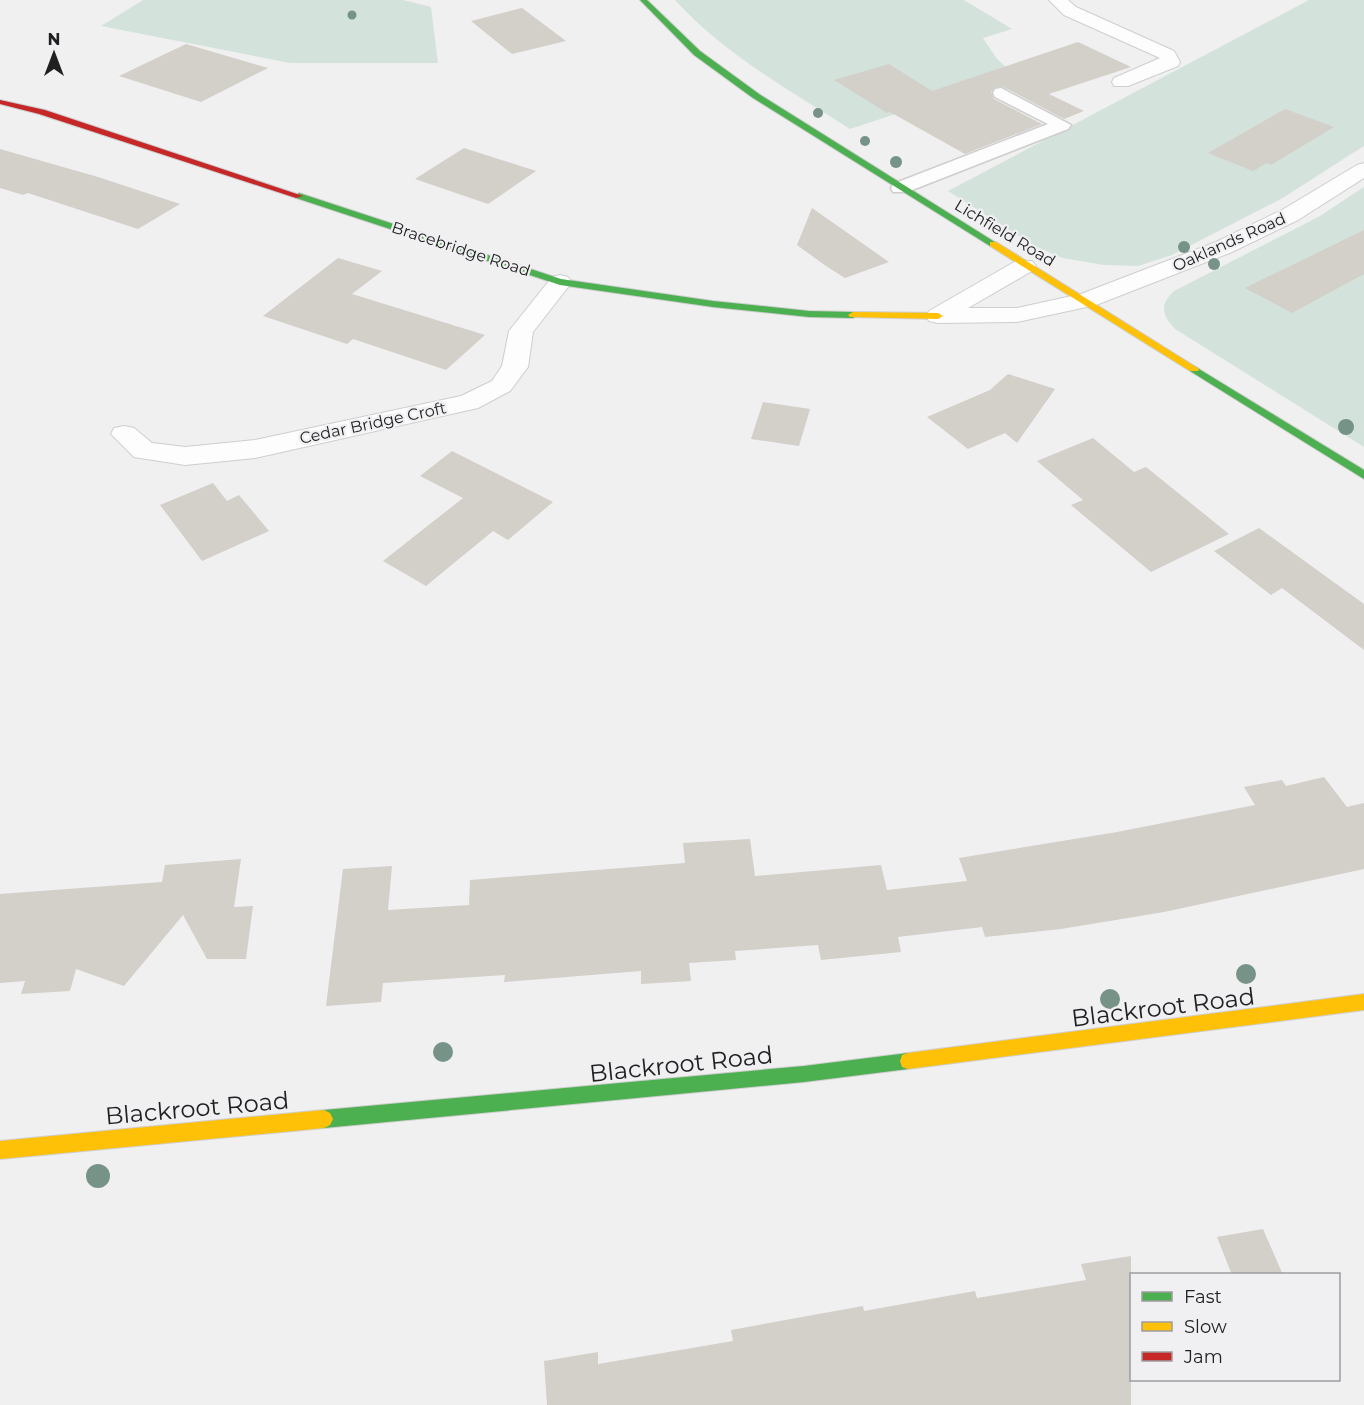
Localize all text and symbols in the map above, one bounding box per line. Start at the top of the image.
north arrow [24,24,84,84]
text: N [48,30,60,49]
street label: Lichfield Road [951,195,1059,271]
street label: Oaklands Road [1170,209,1288,275]
street label: Bracebridge Road [389,218,533,280]
street label: Cedar Bridge Croft [298,398,449,448]
street label: Blackroot Road [1070,981,1256,1033]
street label: Blackroot Road [588,1040,774,1088]
street label: Blackroot Road [104,1086,290,1130]
legend [1130,1273,1340,1381]
text: Fast [1184,1286,1222,1308]
text: Slow [1184,1316,1227,1338]
text: Jam [1183,1346,1223,1368]

